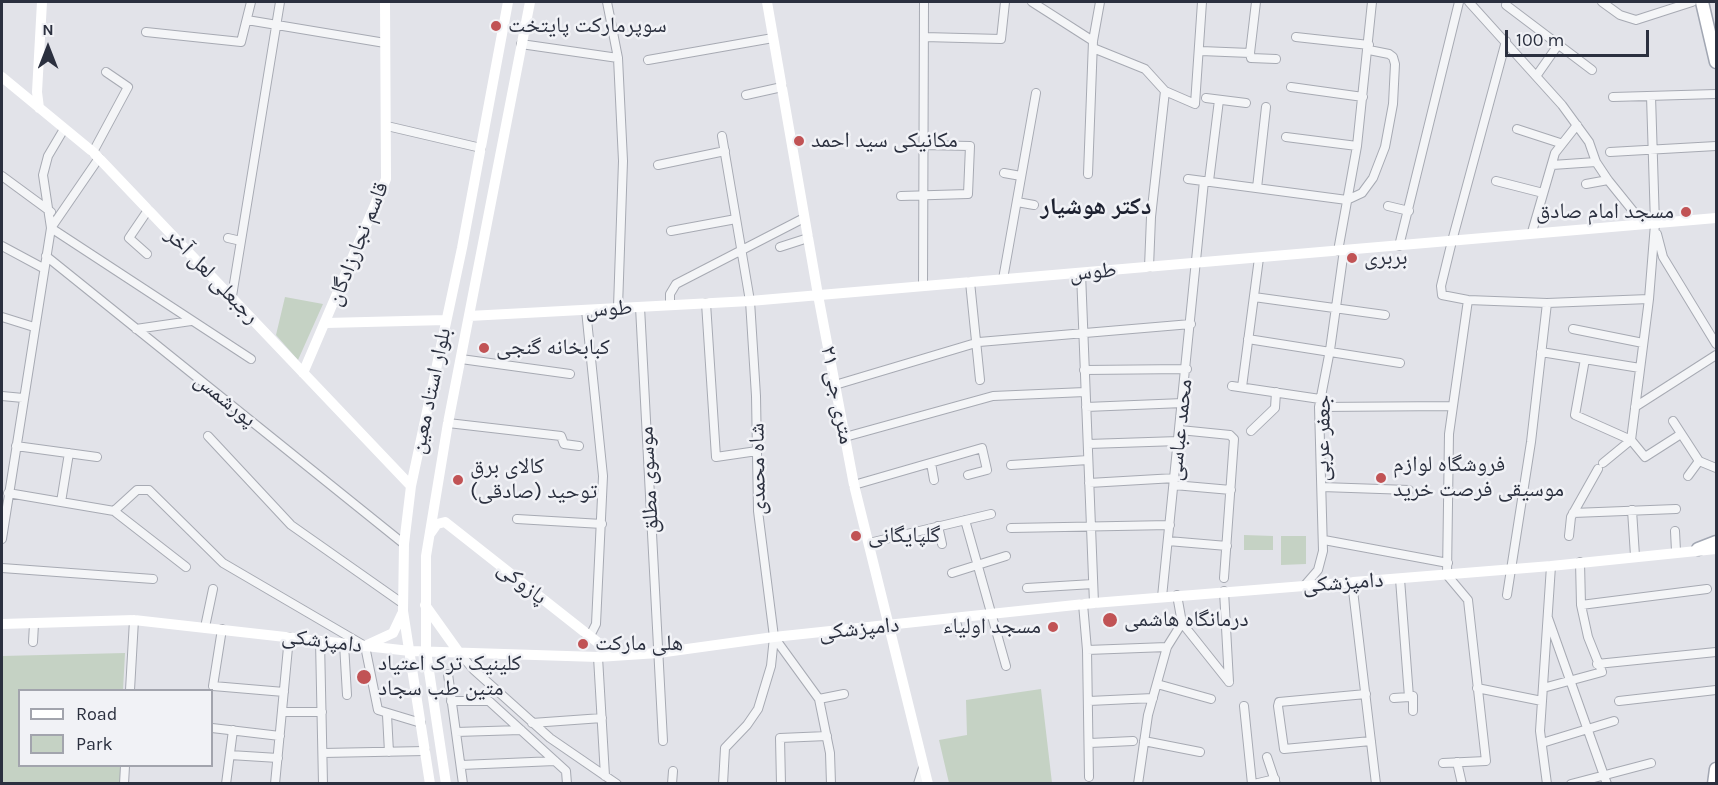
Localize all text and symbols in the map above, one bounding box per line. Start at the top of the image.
place label: سوپرمارکت پایتخت [508,13,667,39]
north arrow [18,18,78,78]
scale bar [1508,18,1652,56]
marker: سوپرمارکت پایتخت [489,19,503,33]
text: N [42,20,54,39]
text: 100 m [1516,29,1564,51]
place label: مکانیکی سید احمد [811,128,958,154]
marker: مکانیکی سید احمد [792,134,806,148]
street label: قاسم نجارزادگان [321,178,395,310]
district label: دکتر هوشیار [1041,193,1151,221]
place label: مسجد امام صادق [1536,199,1674,225]
marker: مسجد امام صادق [1679,205,1693,219]
street label: رجبعلی لعل آخر [159,222,265,330]
place label: بربری [1364,245,1407,271]
marker: بربری [1345,251,1359,265]
street label: طوس [1068,257,1118,287]
street label: طوس [585,295,633,323]
street label: بلوار استاد معین [405,326,457,456]
place label: کبابخانه گنجی [496,335,610,361]
marker: کبابخانه گنجی [477,341,491,355]
street label: ۲۱ متری جی [815,344,859,446]
street label: پورشمس [189,367,261,433]
street label: محمد عباسی [1162,378,1198,482]
street label: جعفر عربی [1309,394,1337,482]
street label: شاه محمدی [744,423,772,515]
street label: موسوی مطلق [633,426,665,534]
place label: فروشگاه لوازم موسیقی فرصت خرید [1393,452,1564,504]
place label: کالای برق توحید (صادقی) [470,454,597,506]
marker: فروشگاه لوازم موسیقی فرصت خرید [1374,471,1388,485]
marker: کالای برق توحید (صادقی) [451,473,465,487]
place label: گلپایگانی [868,523,940,549]
marker: گلپایگانی [849,529,863,543]
street label: پازوکی [492,555,552,611]
street label: دامپزشکی [1302,567,1384,599]
place label: درمانگاه هاشمی [1124,607,1249,633]
marker: درمانگاه هاشمی [1101,611,1119,629]
street label: دامپزشکی [817,612,901,646]
place label: مسجد اولیاء [943,614,1041,640]
marker: مسجد اولیاء [1046,620,1060,634]
street label: دامپزشکی [280,623,364,659]
place label: هلی مارکت [595,631,683,657]
marker: هلی مارکت [576,637,590,651]
place label: کلینیک ترک اعتیاد متین طب سجاد [378,651,521,702]
marker: کلینیک ترک اعتیاد متین طب سجاد [355,668,373,686]
legend [18,689,213,767]
text: Road [76,703,117,725]
text: Park [76,733,113,755]

